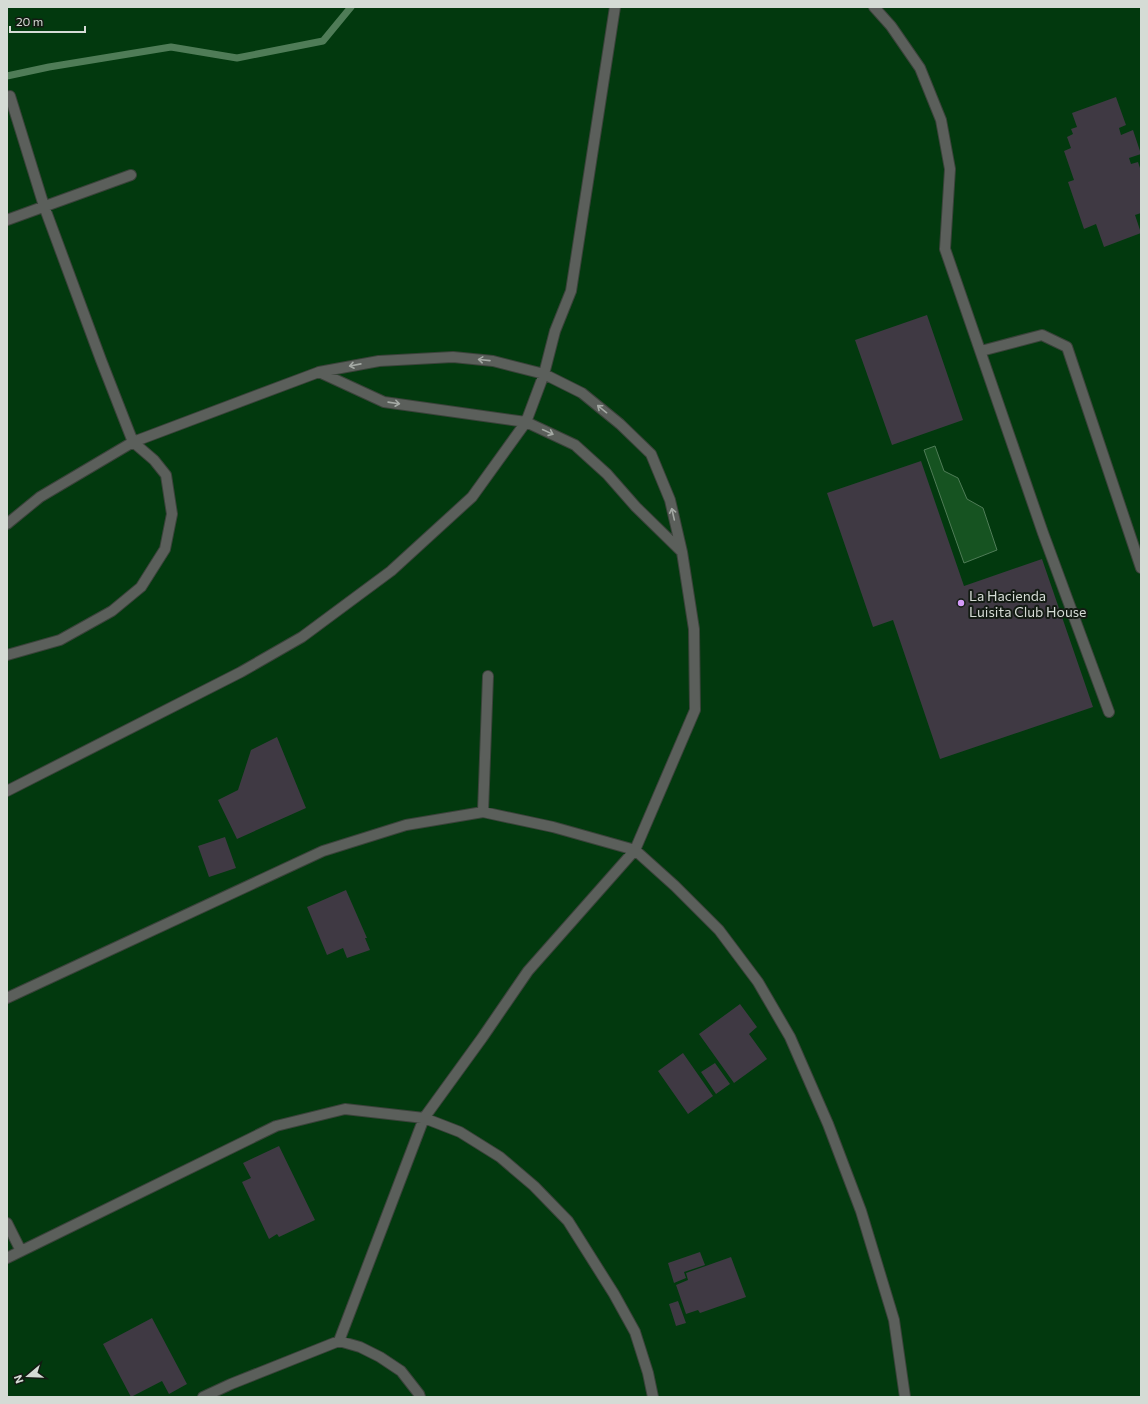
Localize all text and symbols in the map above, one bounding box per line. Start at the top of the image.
scale bar [10,8,85,34]
text: 20 m [16,14,43,28]
one-way arrow [478,356,491,364]
one-way arrow [349,362,362,370]
one-way arrow [387,399,400,407]
one-way arrow [597,405,608,414]
one-way arrow [542,429,554,436]
one-way arrow [669,508,677,521]
place label: La Hacienda Luisita Club House [969,587,1087,620]
marker: La Hacienda Luisita Club House [956,598,966,608]
north arrow [8,1356,48,1396]
text: N [11,1373,26,1385]

